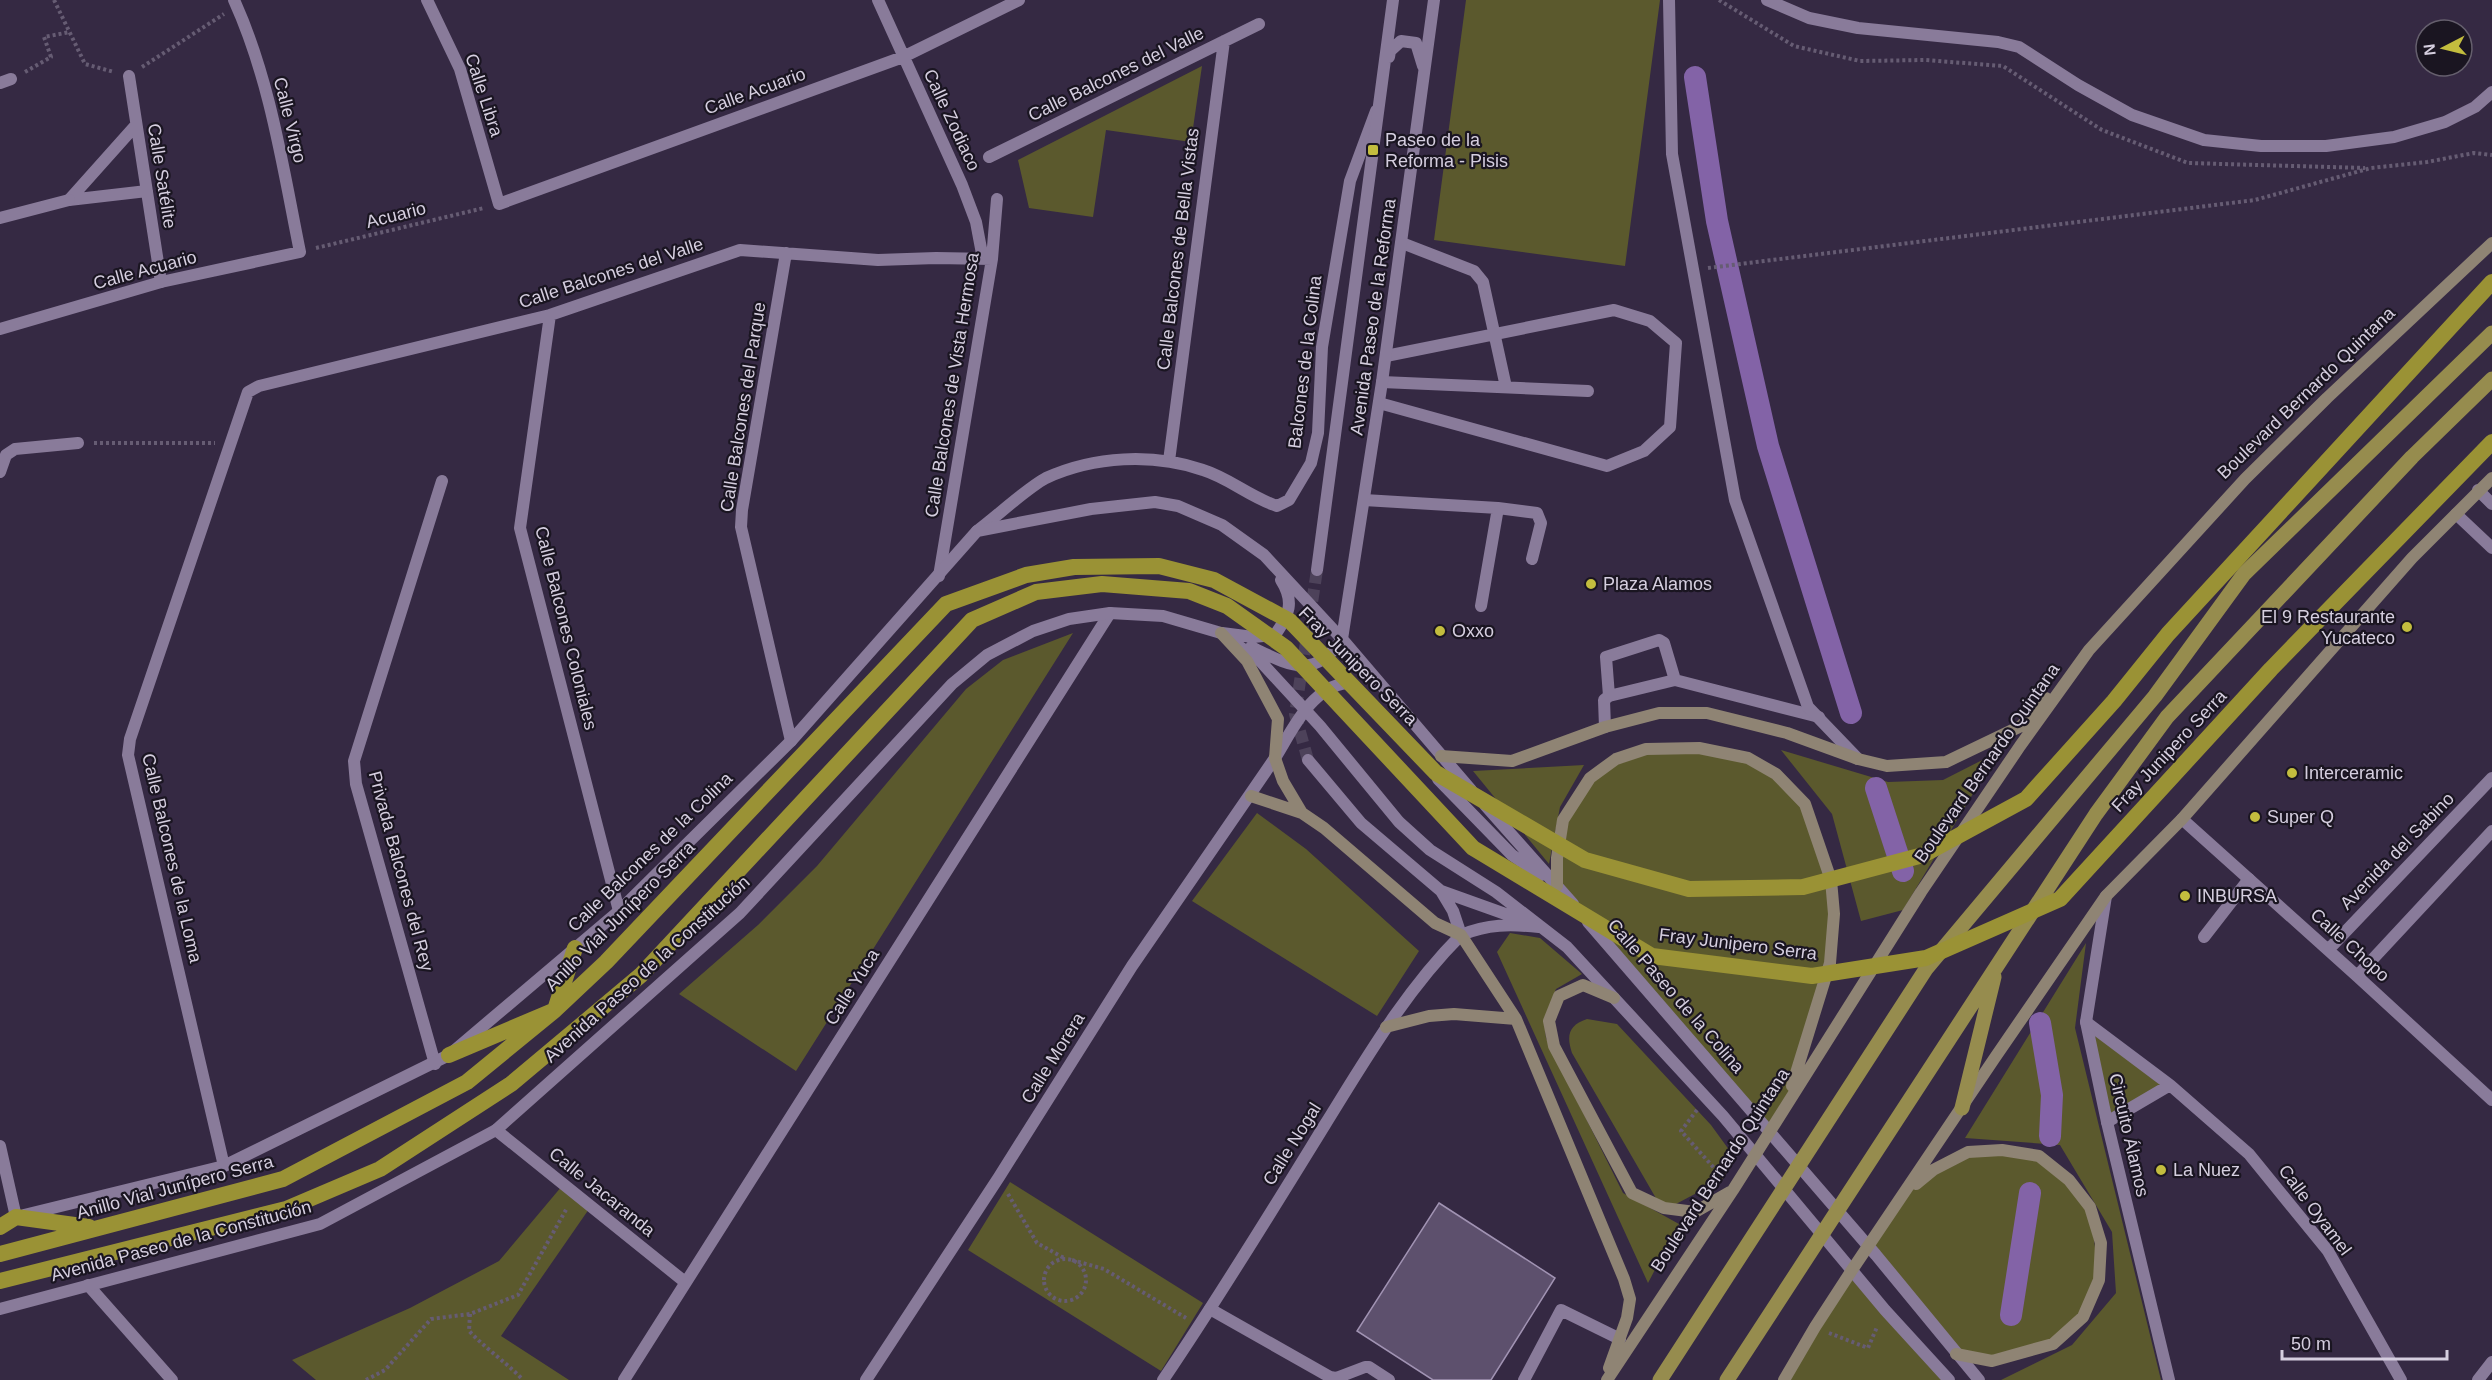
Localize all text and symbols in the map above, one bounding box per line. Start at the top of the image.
north arrow [2414,18,2474,78]
street label: Calle Balcones del Valle [1025,23,1207,125]
text: N [2420,43,2439,57]
street label: Calle Libra [461,51,507,140]
street label: Calle Acuario [702,63,808,119]
street label: Calle Zodiaco [920,66,984,174]
street label: Calle Virgo [270,75,310,165]
street label: Calle Satélite [144,122,180,230]
street label: Calle Balcones de Bella Vistas [1153,127,1203,371]
place label: Paseo de la Reforma - Pisis [1385,130,1508,171]
marker: Paseo de la Reforma - Pisis [1366,143,1380,157]
street label: Avenida Paseo de la Reforma [1346,196,1400,437]
street label: Acuario [364,198,428,232]
street label: Calle Balcones del Valle [516,234,706,312]
street label: Calle Acuario [91,247,199,293]
street label: Calle Balcones de Vista Hermosa [921,250,983,519]
street label: Balcones de la Colina [1284,273,1326,450]
street label: Calle Balcones del Parque [717,301,769,513]
street label: Boulevard Bernardo Quintana [2213,302,2399,483]
street label: Calle Balcones Coloniales [531,524,601,732]
place label: Plaza Alamos [1603,574,1712,594]
marker: Plaza Alamos [1584,577,1598,591]
street label: Fray Junipero Serra [1295,603,1422,730]
place label: El 9 Restaurante Yucateco [2261,607,2395,648]
marker: El 9 Restaurante Yucateco [2400,620,2414,634]
place label: Oxxo [1452,621,1494,641]
marker: Oxxo [1433,624,1447,638]
street label: Boulevard Bernardo Quintana [1911,659,2064,866]
street label: Fray Junipero Serra [2107,685,2231,816]
street label: Calle Balcones de la Loma [138,751,206,966]
place label: Interceramic [2304,763,2403,783]
marker: Interceramic [2285,766,2299,780]
street label: Calle Balcones de la Colina [564,768,737,936]
street label: Privada Balcones del Rey [365,769,437,973]
street label: Avenida del Sabino [2336,788,2458,914]
place label: Super Q [2267,807,2334,827]
marker: Super Q [2248,810,2262,824]
street label: Anillo Vial Junípero Serra [541,837,699,995]
street label: Avenida Paseo de la Constitución [540,872,754,1066]
place label: INBURSA [2197,886,2277,906]
marker: INBURSA [2178,889,2192,903]
street label: Calle Chopo [2306,904,2394,986]
street label: Calle Paseo de la Colina [1604,915,1749,1078]
street label: Fray Junipero Serra [1658,924,1819,964]
street label: Calle Yuca [821,945,884,1029]
street label: Calle Morera [1017,1008,1089,1107]
street label: Boulevard Bernardo Quintana [1647,1064,1794,1275]
street label: Circuito Álamos [2105,1071,2153,1199]
street label: Calle Nogal [1259,1099,1325,1189]
street label: Calle Jacaranda [545,1143,660,1241]
street label: Anillo Vial Junípero Serra [74,1151,276,1223]
place label: La Nuez [2173,1160,2240,1180]
street label: Calle Oyamel [2275,1161,2355,1259]
marker: La Nuez [2154,1163,2168,1177]
street label: Avenida Paseo de la Constitución [49,1197,313,1285]
scale bar [2282,1323,2447,1361]
text: 50 m [2291,1334,2331,1354]

